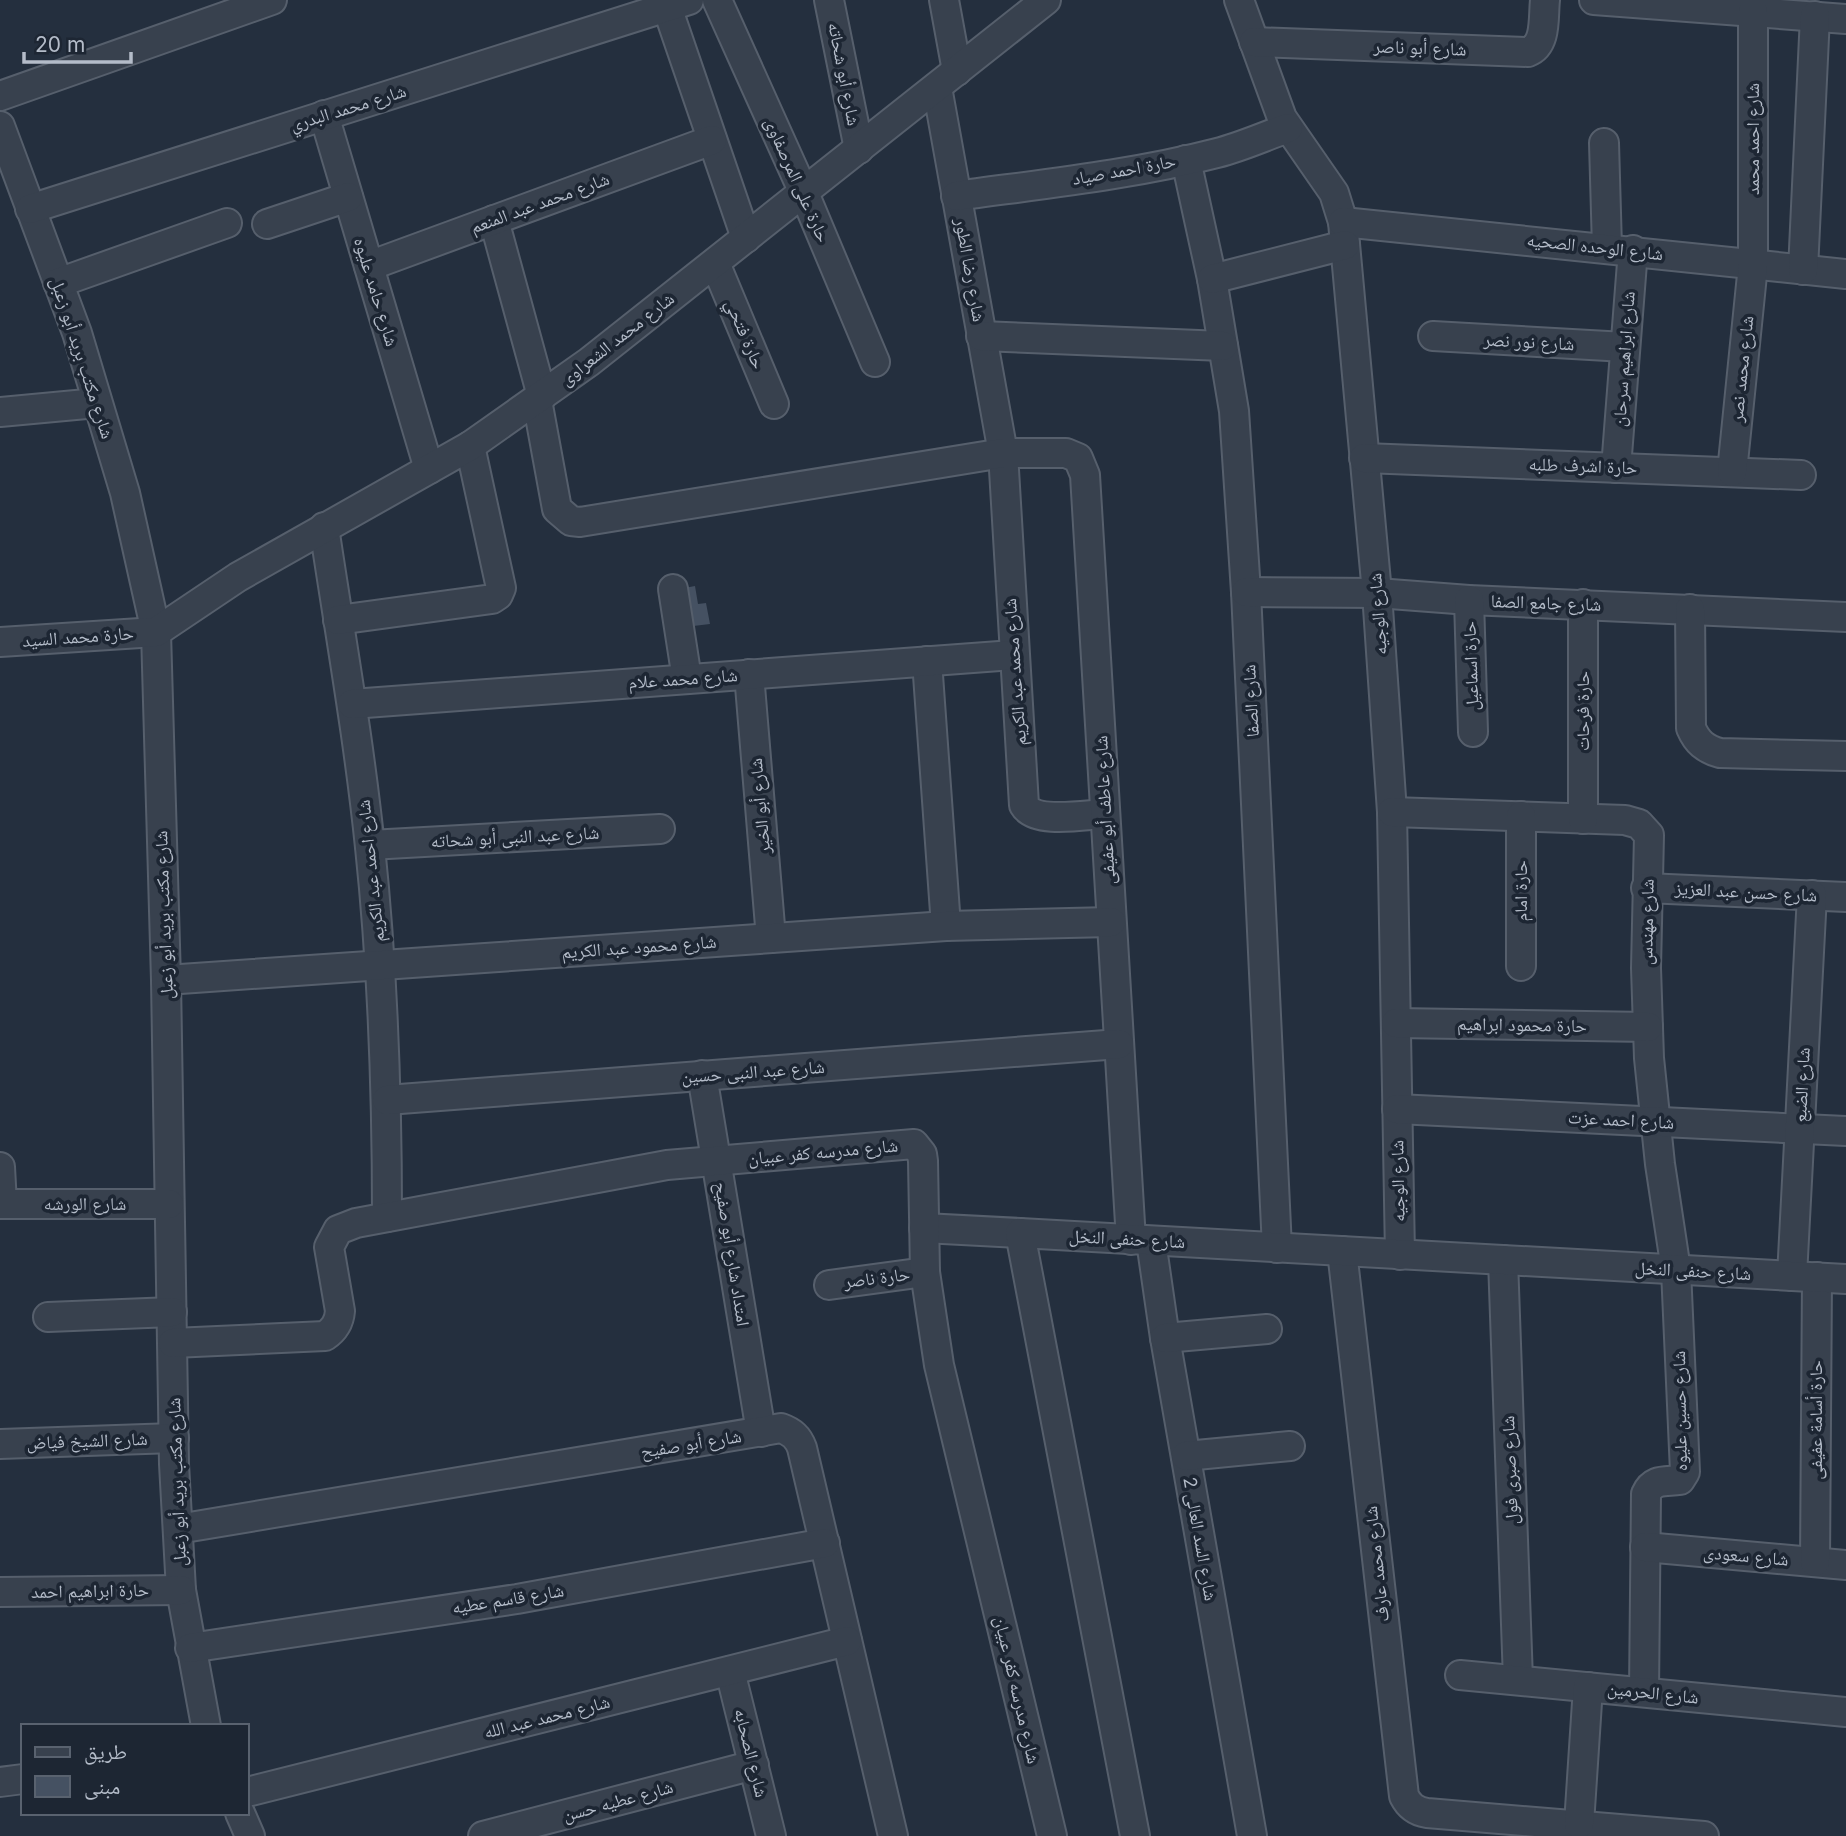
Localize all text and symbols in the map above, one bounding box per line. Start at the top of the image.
scale bar [24,21,131,65]
street label: شارع أبو شحاته [823,21,865,127]
text: 20 m [35,32,85,57]
street label: شارع أبو ناصر [1372,35,1467,61]
street label: شارع محمد البدري [287,80,410,140]
street label: شارع احمد محمد [1742,83,1764,195]
street label: حارة على المرصفاوى [760,114,834,246]
street label: حارة احمد صياد [1071,150,1177,189]
street label: شارع محمد عبد المنعم [468,168,613,239]
street label: شارع رضا الطور [950,216,990,324]
street label: شارع الوحده الصحيه [1526,229,1664,265]
street label: شارع حامد عليوه [349,235,403,349]
street label: شارع مكتب بريد أبو زعبل [45,274,119,442]
street label: شارع محمد الشعراوى [555,288,679,390]
street label: شارع ابراهيم سرحان [1608,290,1641,428]
street label: حارة فتحي [717,296,770,374]
street label: شارع محمد نصر [1725,315,1759,424]
street label: شارع نور نصر [1482,329,1575,355]
street label: حارة اشرف طلبه [1528,453,1638,478]
street label: شارع الوجيه [1364,572,1392,656]
street label: شارع جامع الصفا [1490,590,1602,617]
street label: شارع محمد عبد الكريم [999,597,1032,746]
street label: حارة اسماعيل [1458,621,1484,711]
street label: حارة محمد السيد [22,622,134,651]
street label: شارع محمد علام [628,664,738,695]
street label: شارع الصفا [1238,664,1264,738]
street label: حارة فرحات [1572,671,1593,751]
street label: شارع عاطف أبو عفيفى [1090,735,1120,885]
street label: شارع أبو الخير [745,757,775,856]
street label: شارع احمد عبد الكريم [353,798,390,943]
street label: شارع عبد النبى أبو شحاته [430,822,600,852]
street label: شارع مكتب بريد أبو زعبل [150,830,178,1000]
street label: حارة امام [1510,860,1533,922]
street label: شارع حسن عبد العزيز [1673,877,1818,907]
street label: شارع مهندس [1635,879,1659,965]
street label: شارع محمود عبد الكريم [561,931,717,964]
street label: حارة محمود ابراهيم [1457,1013,1587,1038]
street label: شارع الضبع [1789,1047,1816,1123]
street label: شارع عبد النبى حسين [681,1056,825,1088]
street label: شارع احمد عزت [1567,1106,1675,1134]
street label: شارع مدرسه كفر عبيان [747,1134,899,1170]
street label: شارع الوجيه [1386,1140,1410,1222]
street label: امتداد شارع أبو صفيح [709,1180,754,1328]
street label: شارع الورشه [44,1193,126,1215]
street label: شارع حنفى النخل [1068,1225,1186,1253]
street label: شارع حنفى النخل [1634,1257,1752,1285]
street label: حارة ناصر [842,1263,911,1292]
street label: شارع حسين عليوه [1668,1351,1692,1471]
street label: حارة أسامة عفيفى [1805,1360,1827,1480]
street label: شارع مكتب بريد أبو زعبل [163,1397,191,1567]
street label: شارع صبرى فول [1497,1415,1523,1525]
street label: شارع أبو صفيح [639,1425,743,1464]
street label: شارع الشيخ فياض [26,1428,148,1455]
street label: شارع السد العالى 2 [1178,1475,1222,1603]
street label: شارع محمد عارف [1360,1505,1394,1623]
street label: شارع سعودى [1702,1541,1790,1571]
street label: حارة ابراهيم احمد [31,1579,149,1604]
street label: شارع قاسم عطيه [451,1579,566,1620]
street label: شارع مدرسه كفر عبيان [989,1614,1045,1766]
street label: شارع الحرمين [1606,1677,1700,1709]
street label: شارع محمد عبد الله [482,1691,612,1743]
street label: شارع الصحابه [729,1706,773,1800]
legend [21,1724,248,1815]
text: طريق [84,1739,127,1765]
text: مبنى [84,1774,120,1800]
street label: شارع عطيه حسن [560,1776,676,1826]

